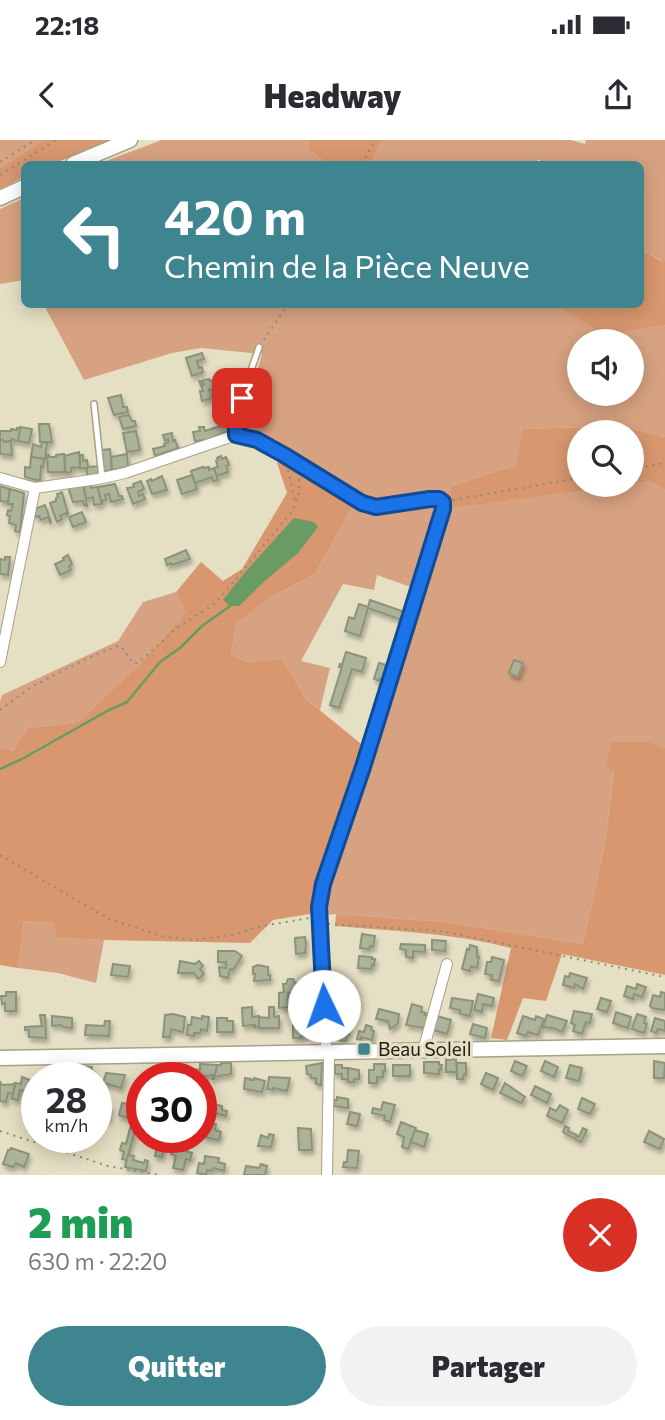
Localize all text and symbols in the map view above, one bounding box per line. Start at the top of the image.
text: 22:18 [35,9,99,40]
text: Headway [264,75,401,115]
icon: back [28,76,66,114]
icon: share [599,76,637,114]
text: 420 m [164,185,306,245]
icon: left [49,189,140,280]
text: Chemin de la Pièce Neuve [164,245,530,285]
map controls [567,329,644,497]
button: sound [567,329,644,406]
pin [212,368,272,428]
icon: arrive [223,379,261,417]
button: search [567,420,644,497]
position arrow [287,969,361,1043]
place label: Beau Soleil [378,1037,472,1060]
marker: Beau Soleil [356,1041,372,1057]
speed limit sign: 30 [126,1062,217,1153]
text: 28 [46,1077,87,1120]
text: km/h [45,1114,88,1136]
text: 2 min [28,1195,134,1247]
button: close [563,1198,637,1272]
text: 630 m · 22:20 [28,1247,167,1275]
button: Quitter [28,1326,326,1406]
button: Partager [340,1326,637,1406]

